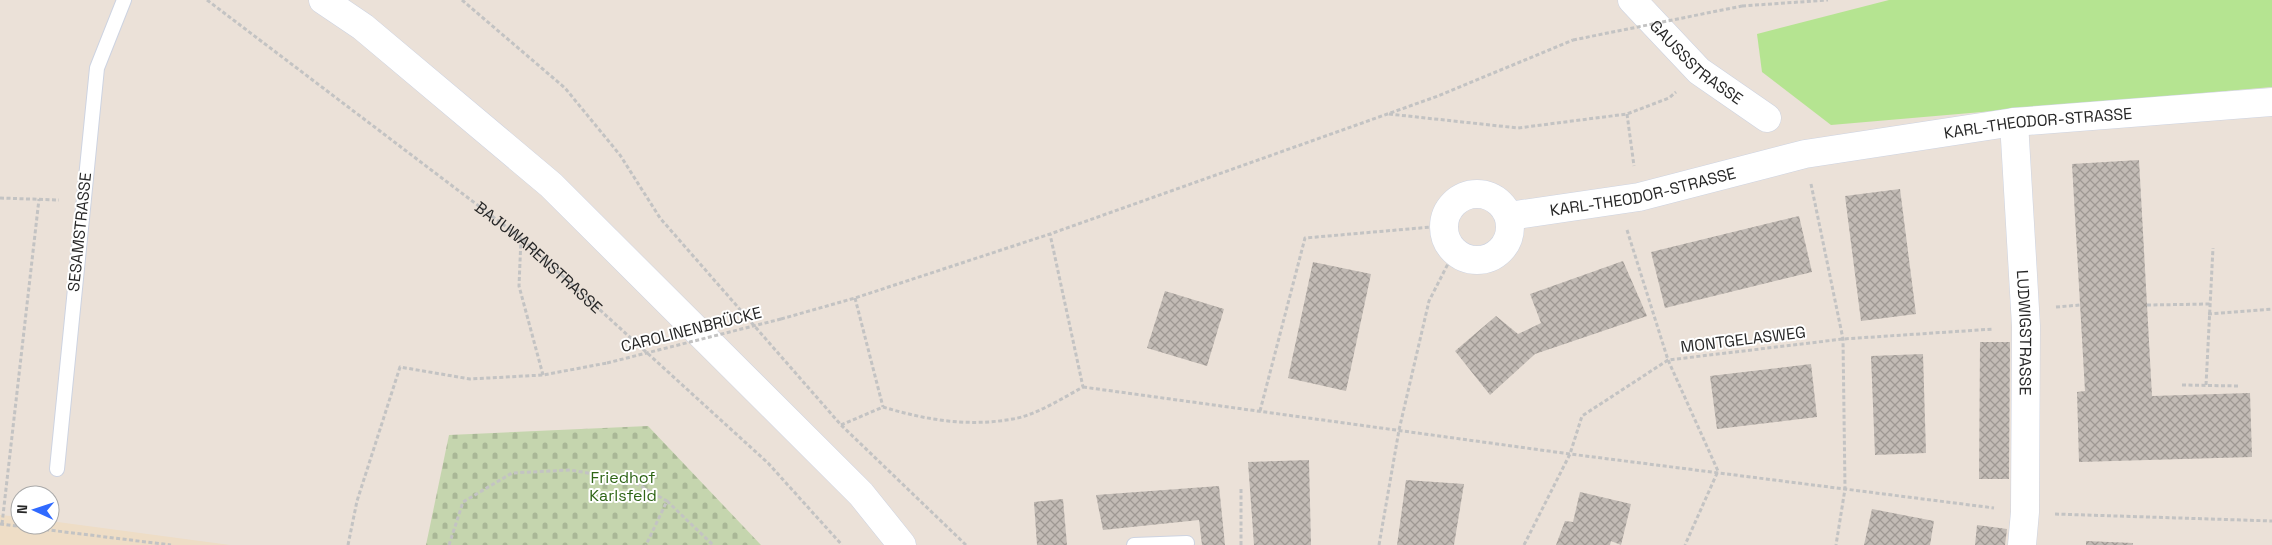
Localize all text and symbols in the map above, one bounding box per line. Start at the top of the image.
street label: GAUSSSTRASSE [1645,16,1747,109]
street label: KARL-THEODOR-STRASSE [1942,103,2133,144]
street label: KARL-THEODOR-STRASSE [1548,162,1738,221]
street label: SESAMSTRASSE [63,171,96,293]
street label: BAJUWARENSTRASSE [471,197,607,318]
street label: LUDWIGSTRASSE [2012,269,2036,396]
street label: CAROLINENBRÜCKE [619,302,764,357]
street label: MONTGELASWEG [1679,321,1807,358]
park label: Friedhof Karlsfeld [589,467,657,506]
north arrow [10,485,60,535]
text: N [13,504,31,514]

